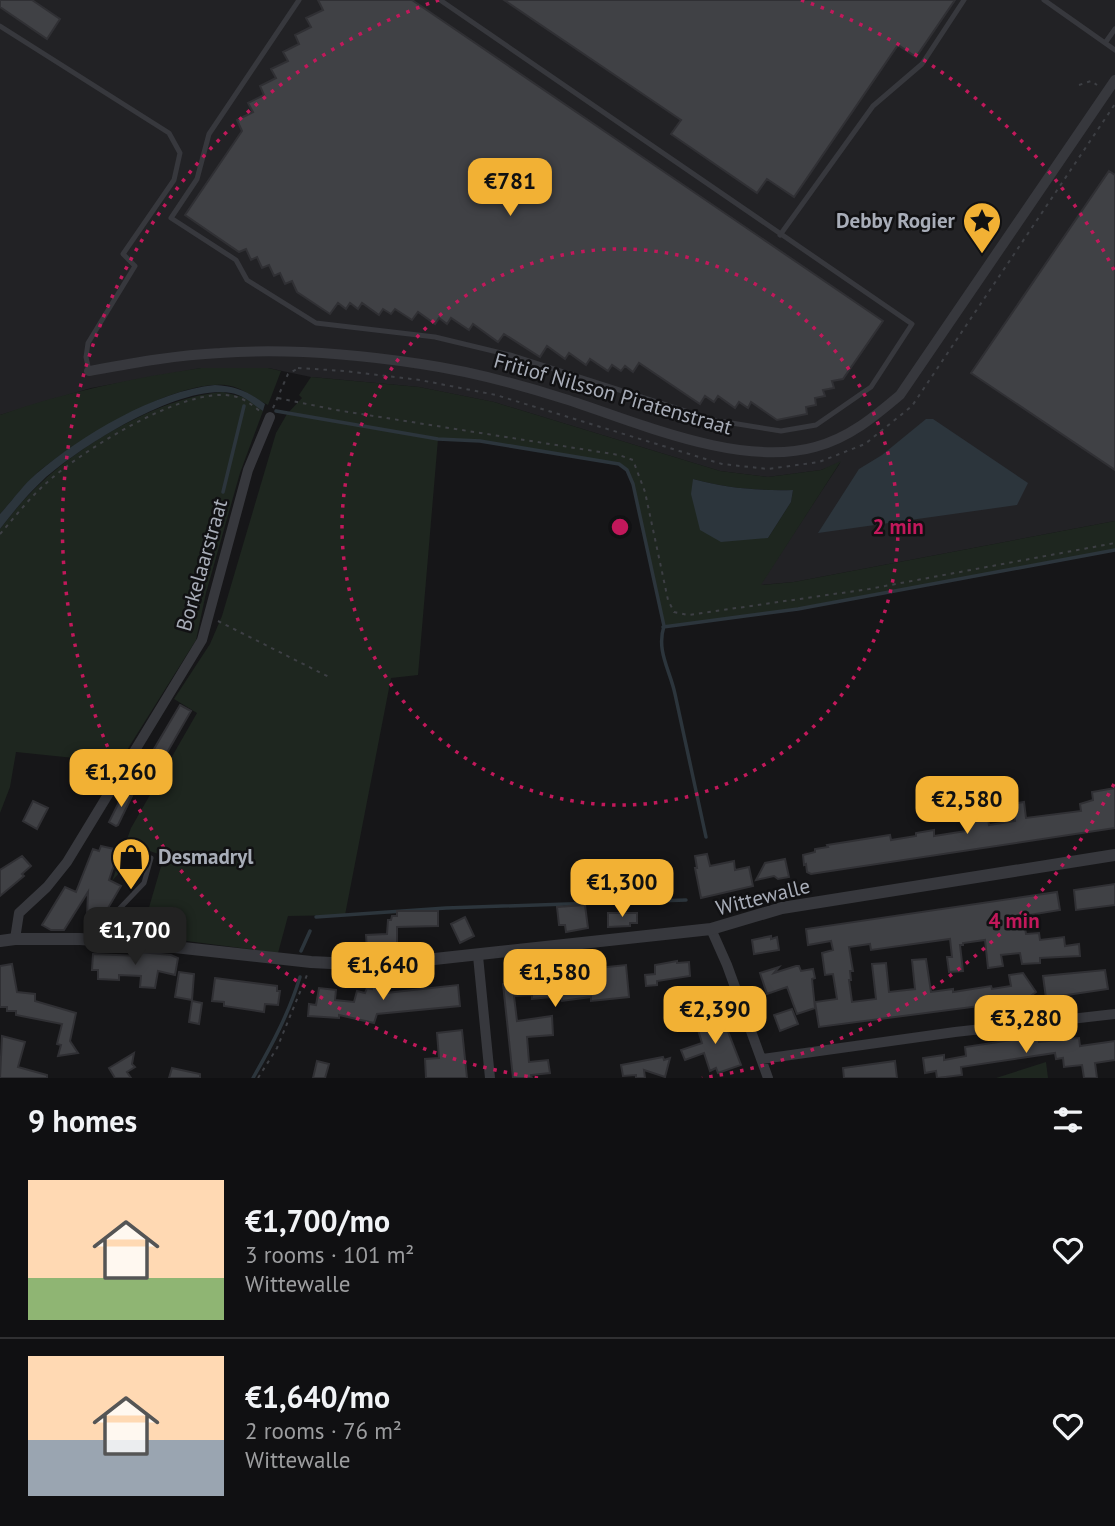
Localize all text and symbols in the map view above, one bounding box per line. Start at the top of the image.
pin: €781 [469,158,551,218]
text: €781 [484,166,536,195]
place icon: Debby Rogier [961,200,1003,255]
place label: Debby Rogier [836,207,956,234]
street label: Fritiof Nilsson Piratenstraat [491,347,735,440]
street label: Borkelaarstraat [170,496,233,634]
text: 2 min [872,513,924,540]
centre of rings [608,515,632,539]
pin: €1,260 [64,750,178,809]
text: €1,260 [85,757,157,786]
pin: €2,580 [910,776,1024,836]
text: €2,580 [931,784,1003,813]
shop icon: Desmadryl [110,836,152,891]
place label: Desmadryl [158,843,254,870]
pin: €1,300 [565,860,679,919]
text: €1,300 [586,867,658,896]
street label: Wittewalle [713,872,813,921]
text: 4 min [988,907,1040,934]
pin: €1,700 [78,908,192,967]
text: €1,700 [99,915,171,944]
pin: €1,640 [326,942,440,1002]
text: €1,640 [347,950,419,979]
pin: €1,580 [498,950,612,1009]
text: €1,580 [519,957,591,986]
pin: €2,390 [658,986,772,1046]
text: €2,390 [679,994,751,1023]
pin: €3,280 [969,996,1083,1055]
text: €3,280 [990,1003,1062,1032]
text: 9 homes [28,1101,137,1140]
icon: filters [1049,1101,1087,1139]
text: €1,700/mo [245,1201,390,1240]
icon: home [84,1208,168,1292]
icon: heart [1049,1231,1087,1269]
text: 3 rooms · 101 m² [245,1240,414,1269]
text: Wittewalle [245,1269,350,1298]
text: €1,640/mo [245,1377,390,1416]
icon: home [84,1384,168,1468]
icon: heart [1049,1407,1087,1445]
text: 2 rooms · 76 m² [245,1416,402,1445]
text: Wittewalle [245,1445,350,1474]

